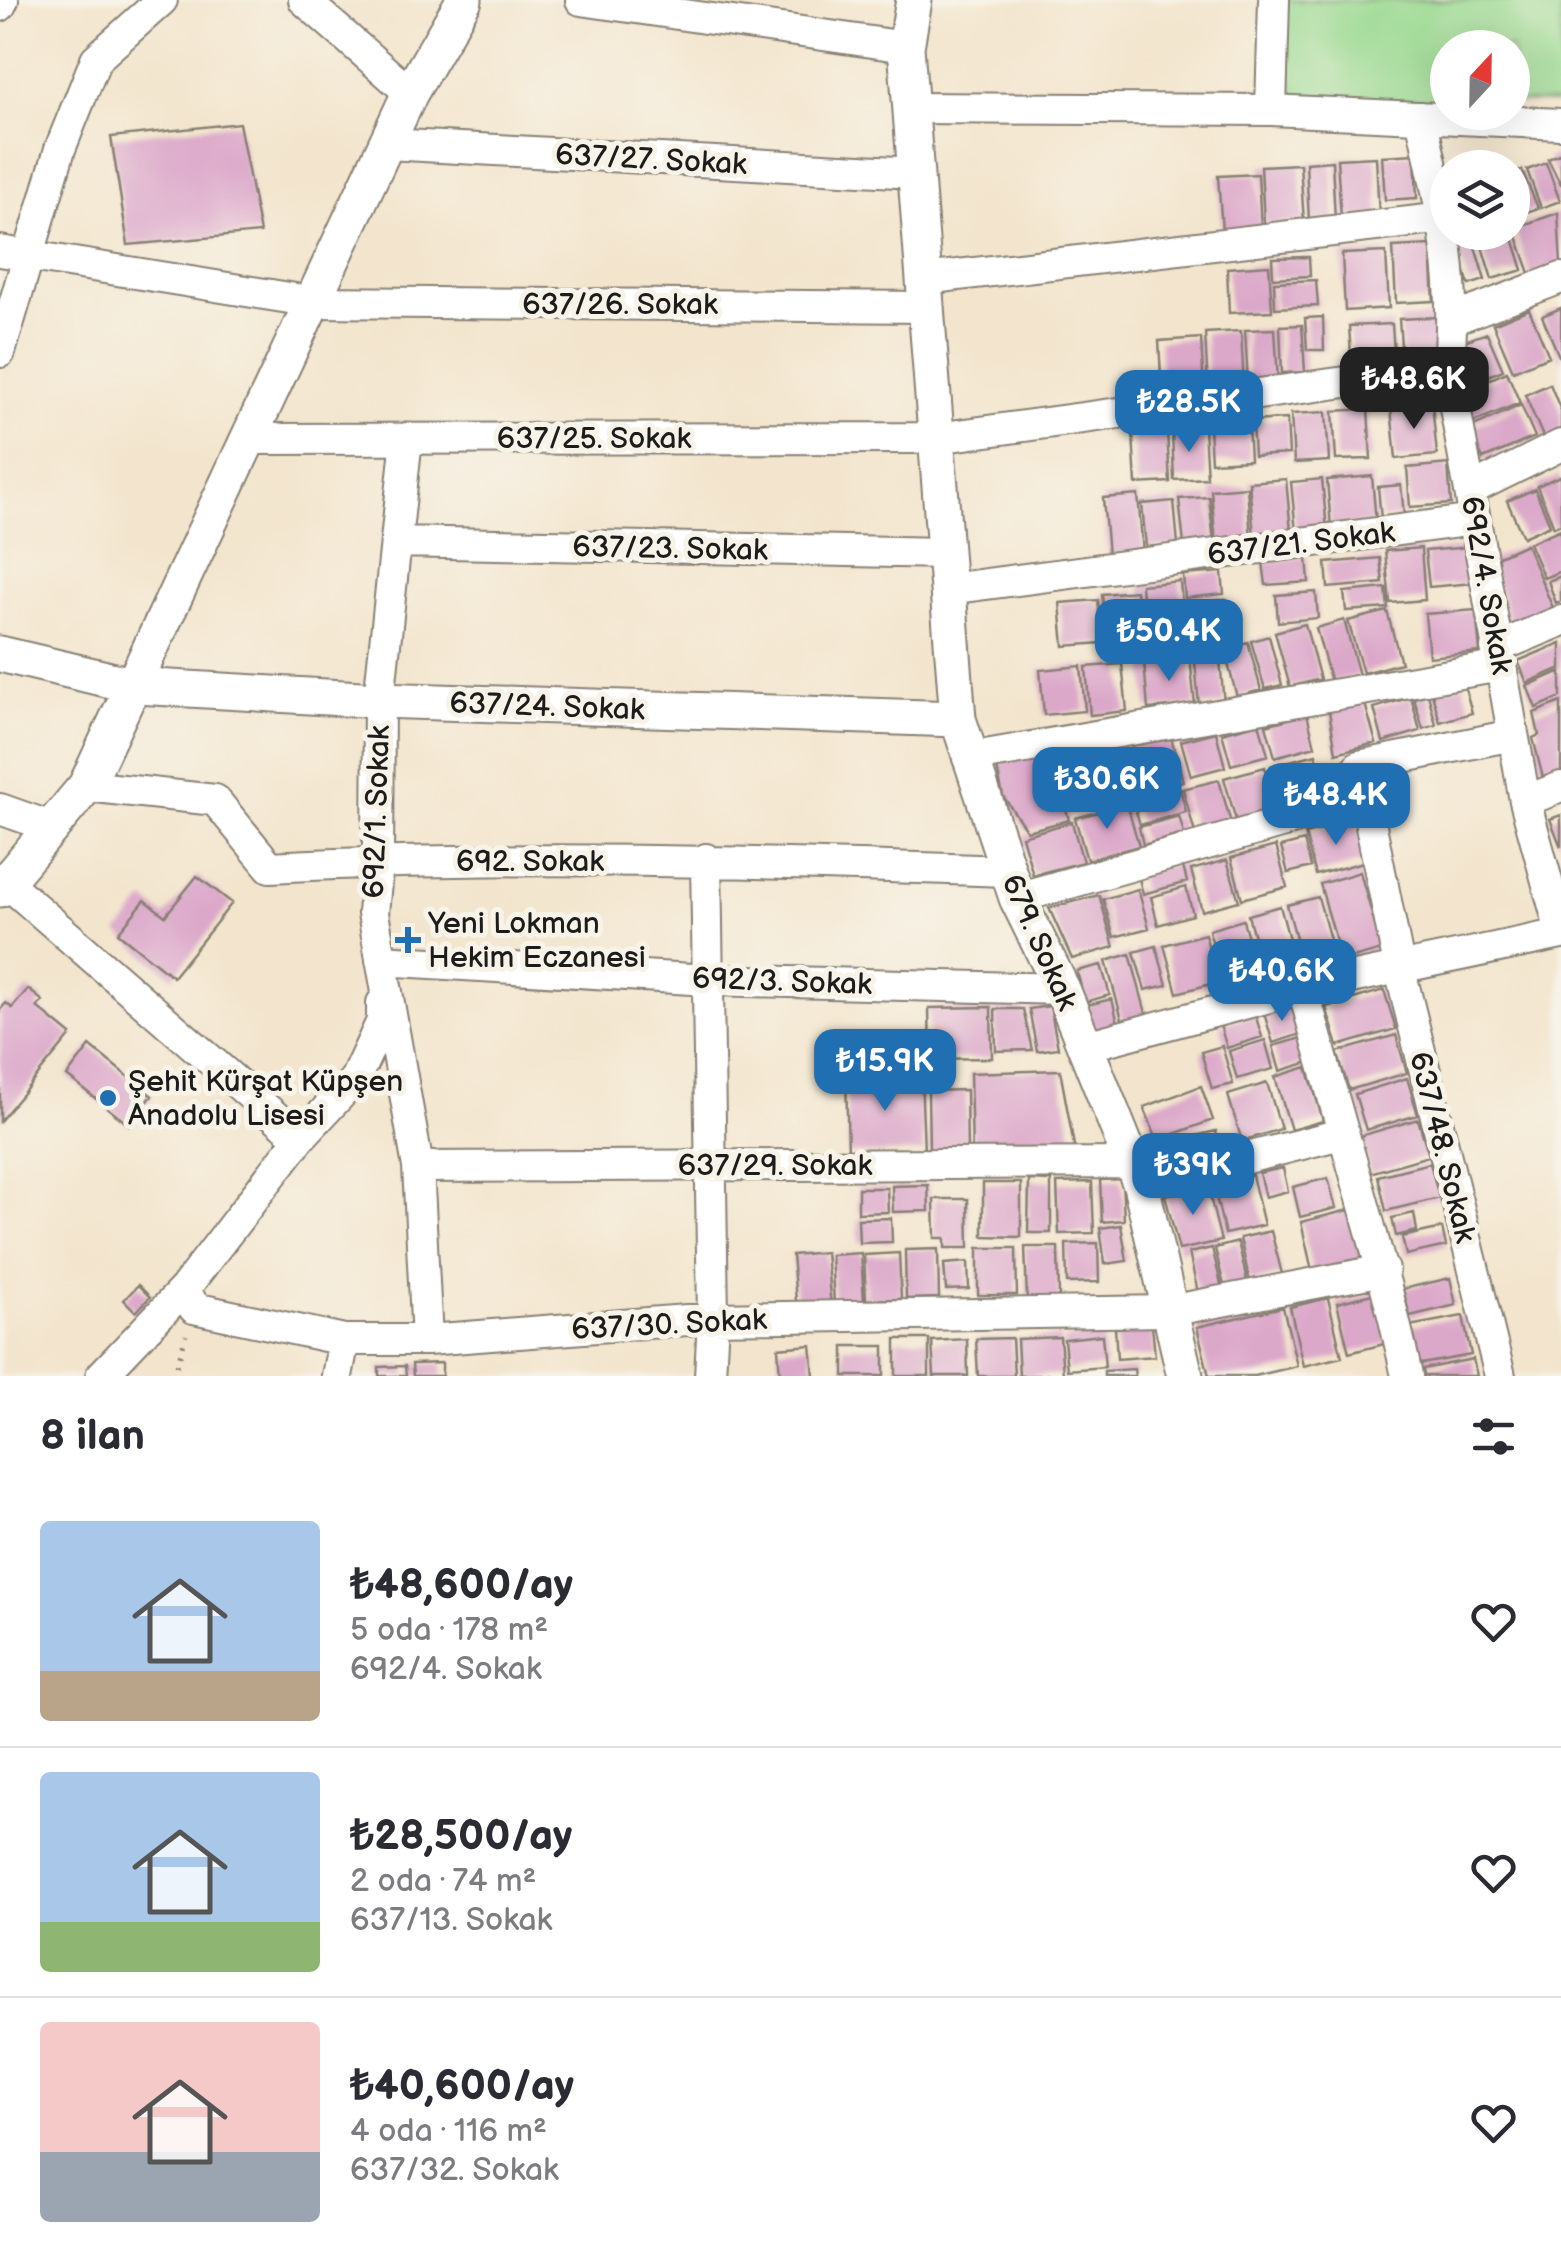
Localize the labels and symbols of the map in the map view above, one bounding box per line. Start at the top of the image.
north arrow [1430,30,1530,130]
street label: 637/27. Sokak [554,137,748,183]
street label: 637/26. Sokak [522,287,718,323]
pin: ₺48.6K [1333,347,1495,432]
pin: ₺28.5K [1108,370,1270,455]
street label: 637/25. Sokak [497,421,691,457]
street label: 692/4. Sokak [1453,494,1519,677]
street label: 637/21. Sokak [1205,515,1397,573]
street label: 637/23. Sokak [572,529,768,569]
pin: ₺50.4K [1088,599,1250,684]
street label: 637/24. Sokak [449,686,645,728]
street label: 692/1. Sokak [356,725,398,899]
pin: ₺30.6K [1026,747,1188,832]
pin: ₺48.4K [1255,763,1417,848]
street label: 692. Sokak [456,844,604,880]
street label: 679. Sokak [993,869,1085,1016]
place label: Yeni Lokman Hekim Eczanesi [427,906,646,976]
marker: Yeni Lokman Hekim Eczanesi [397,929,419,951]
pin: ₺40.6K [1201,939,1363,1024]
street label: 692/3. Sokak [691,961,873,1003]
pin: ₺15.9K [804,1029,966,1114]
street label: 637/48. Sokak [1401,1048,1483,1247]
place label: Şehit Kürşat Küpşen Anadolu Lisesi [128,1064,403,1134]
marker: Şehit Kürşat Küpşen Anadolu Lisesi [97,1087,119,1109]
pin: ₺39K [1134,1133,1252,1218]
street label: 637/29. Sokak [678,1148,873,1184]
street label: 637/30. Sokak [570,1302,768,1348]

